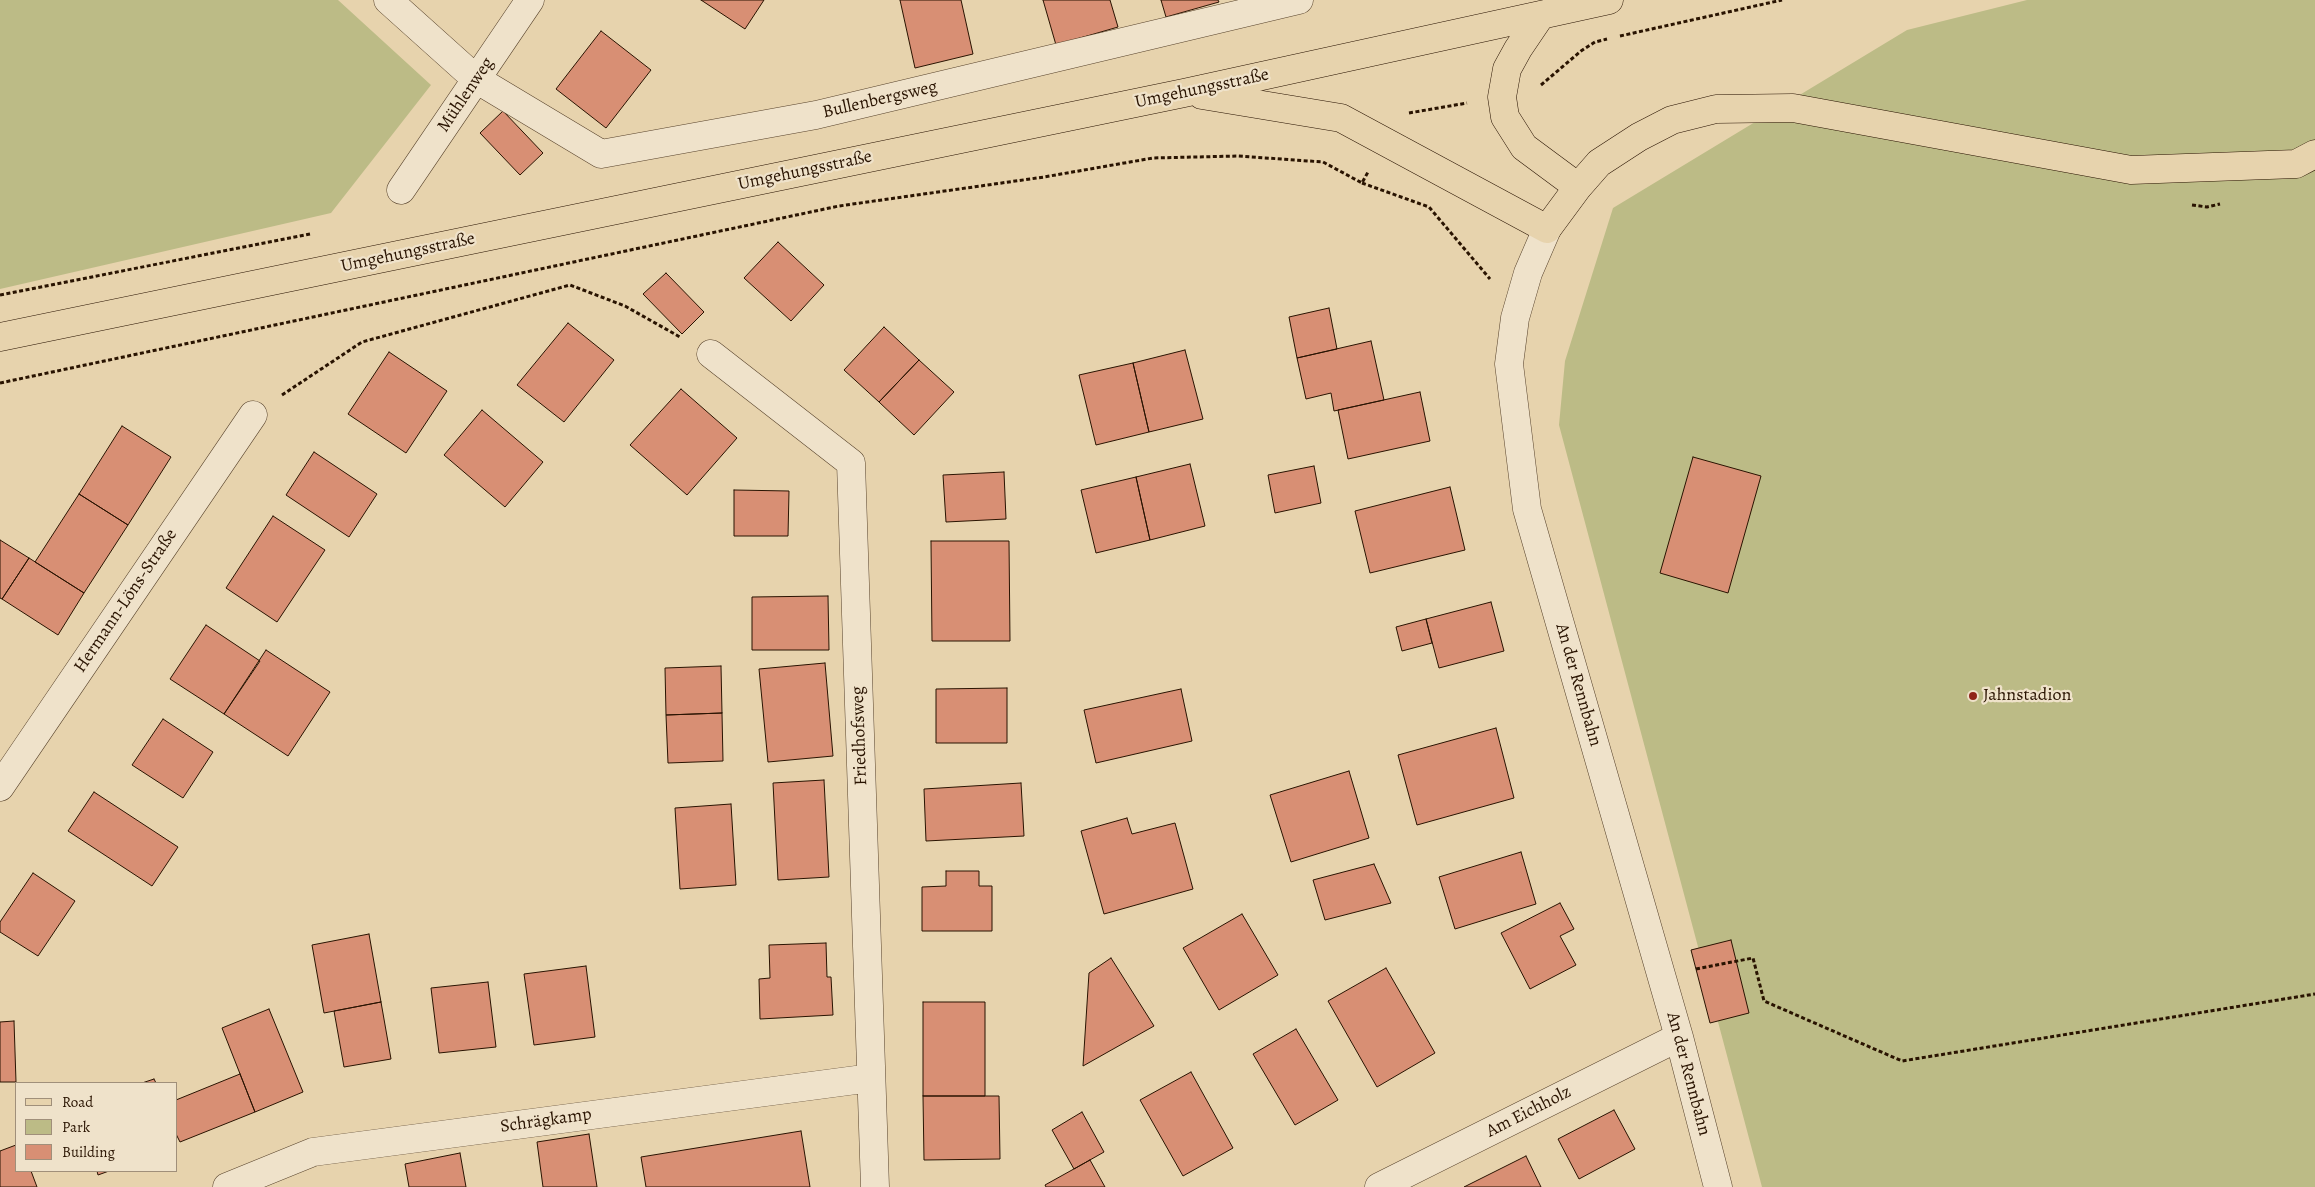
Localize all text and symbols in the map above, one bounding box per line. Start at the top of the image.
street label: Mühlenweg [433,54,499,136]
street label: Umgehungsstraße [1133,64,1271,114]
street label: Bullenbergsweg [821,76,939,124]
street label: Umgehungsstraße [736,146,874,196]
street label: Umgehungsstraße [339,228,477,278]
street label: Hermann-Löns-Straße [70,525,182,677]
street label: An der Rennbahn [1550,621,1606,749]
place label: Jahnstadion [1983,685,2071,707]
street label: Friedhofsweg [847,686,873,786]
marker: Jahnstadion [1967,690,1979,702]
street label: An der Rennbahn [1661,1010,1715,1138]
street label: Am Eichholz [1483,1081,1575,1143]
legend [15,1082,178,1172]
text: Road [62,1092,93,1112]
street label: Schrägkamp [499,1104,593,1138]
text: Park [62,1117,90,1137]
text: Building [62,1142,115,1162]

